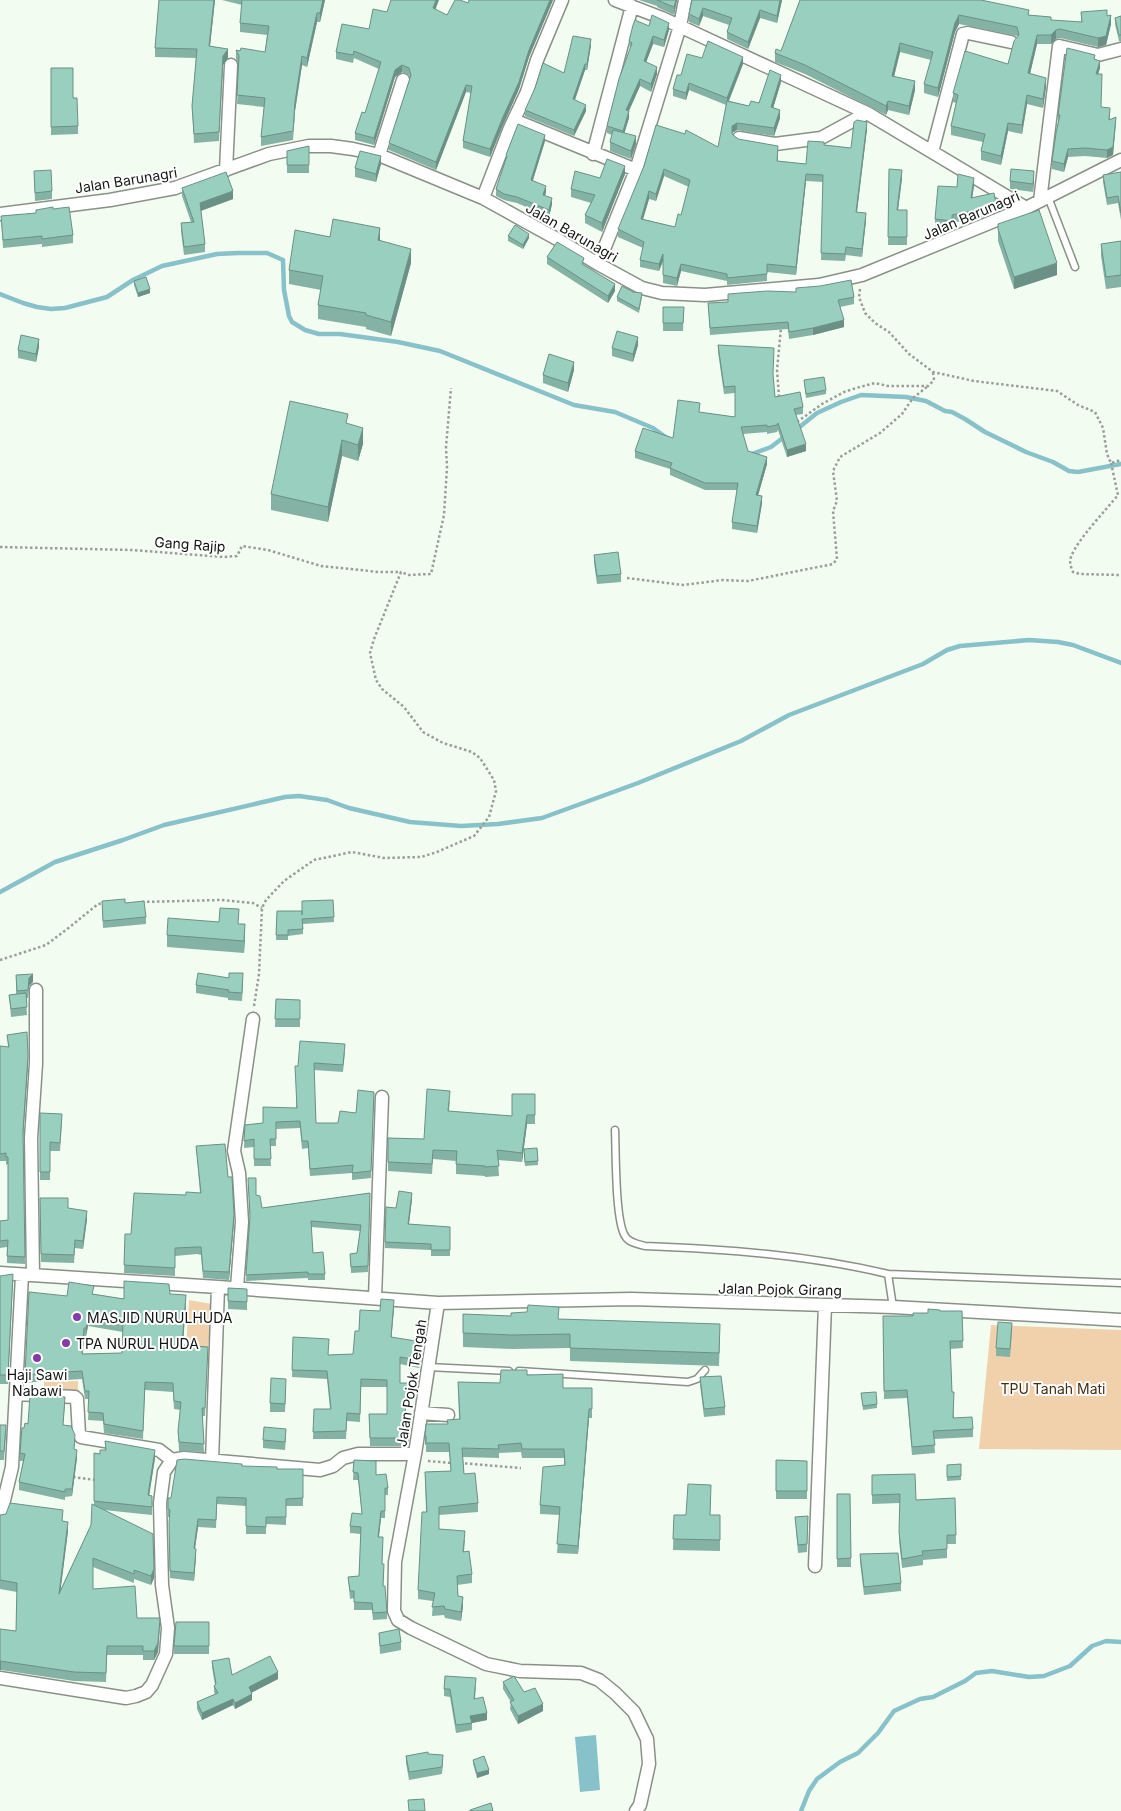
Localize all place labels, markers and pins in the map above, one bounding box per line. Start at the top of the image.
place label: MASJID NURULHUDA [87,1309,233,1326]
marker: MASJID NURULHUDA [71,1311,83,1323]
place label: TPA NURUL HUDA [76,1335,199,1352]
marker: TPA NURUL HUDA [60,1337,72,1349]
marker: Haji Sawi Nabawi [31,1352,43,1364]
place label: Haji Sawi Nabawi [7,1366,67,1399]

